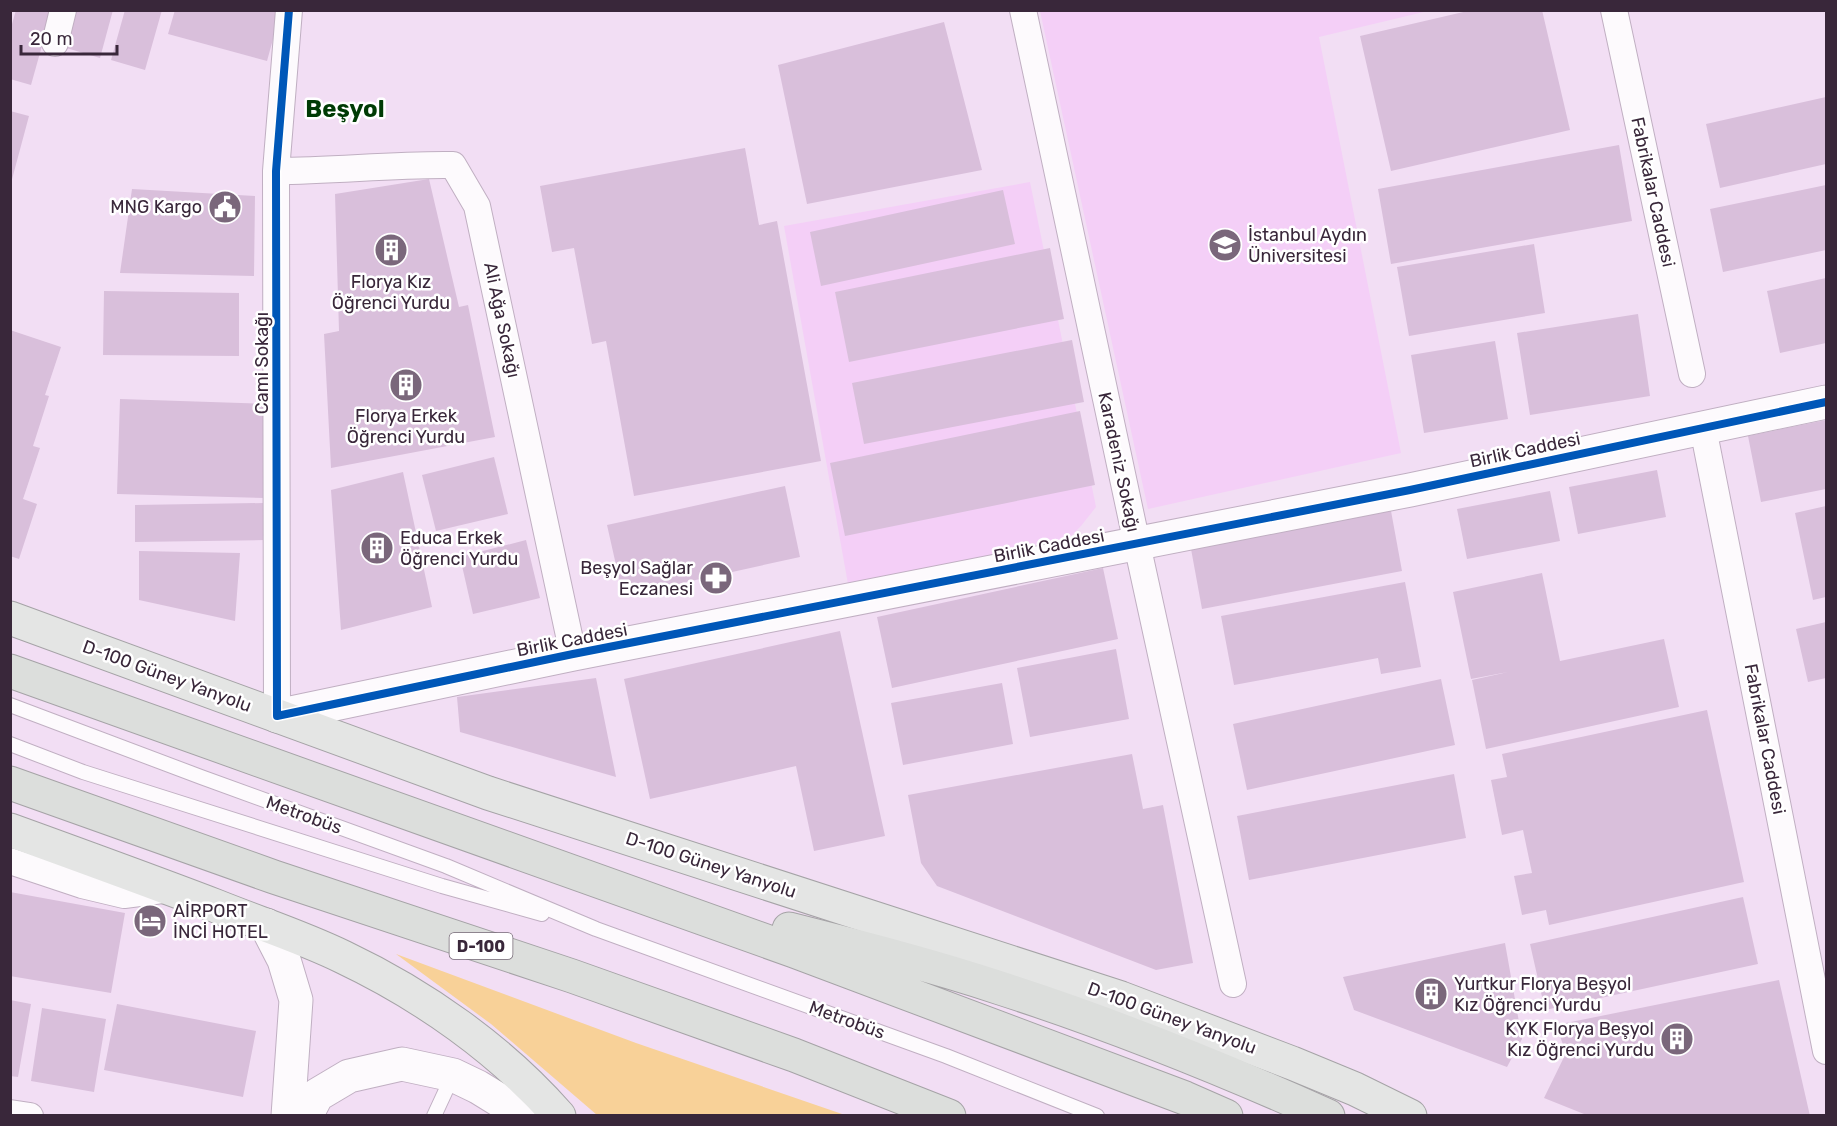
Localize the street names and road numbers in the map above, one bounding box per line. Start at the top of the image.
street label: Fabrikalar Caddesi [1626,115,1680,269]
street label: Ali Ağa Sokağı [479,260,525,380]
street label: Cami Sokağı [251,312,273,414]
street label: Karadeniz Sokağı [1093,390,1145,534]
street label: Birlik Caddesi [1468,428,1582,472]
street label: Birlik Caddesi [992,524,1106,568]
street label: Birlik Caddesi [515,618,629,662]
street label: D-100 Güney Yanyolu [80,635,254,717]
street label: Fabrikalar Caddesi [1740,662,1790,816]
street label: Metrobüs [263,791,345,839]
street label: D-100 Güney Yanyolu [623,827,799,903]
road number: D-100 [450,933,512,959]
street label: D-100 Güney Yanyolu [1085,977,1259,1059]
street label: Metrobüs [806,996,888,1044]

